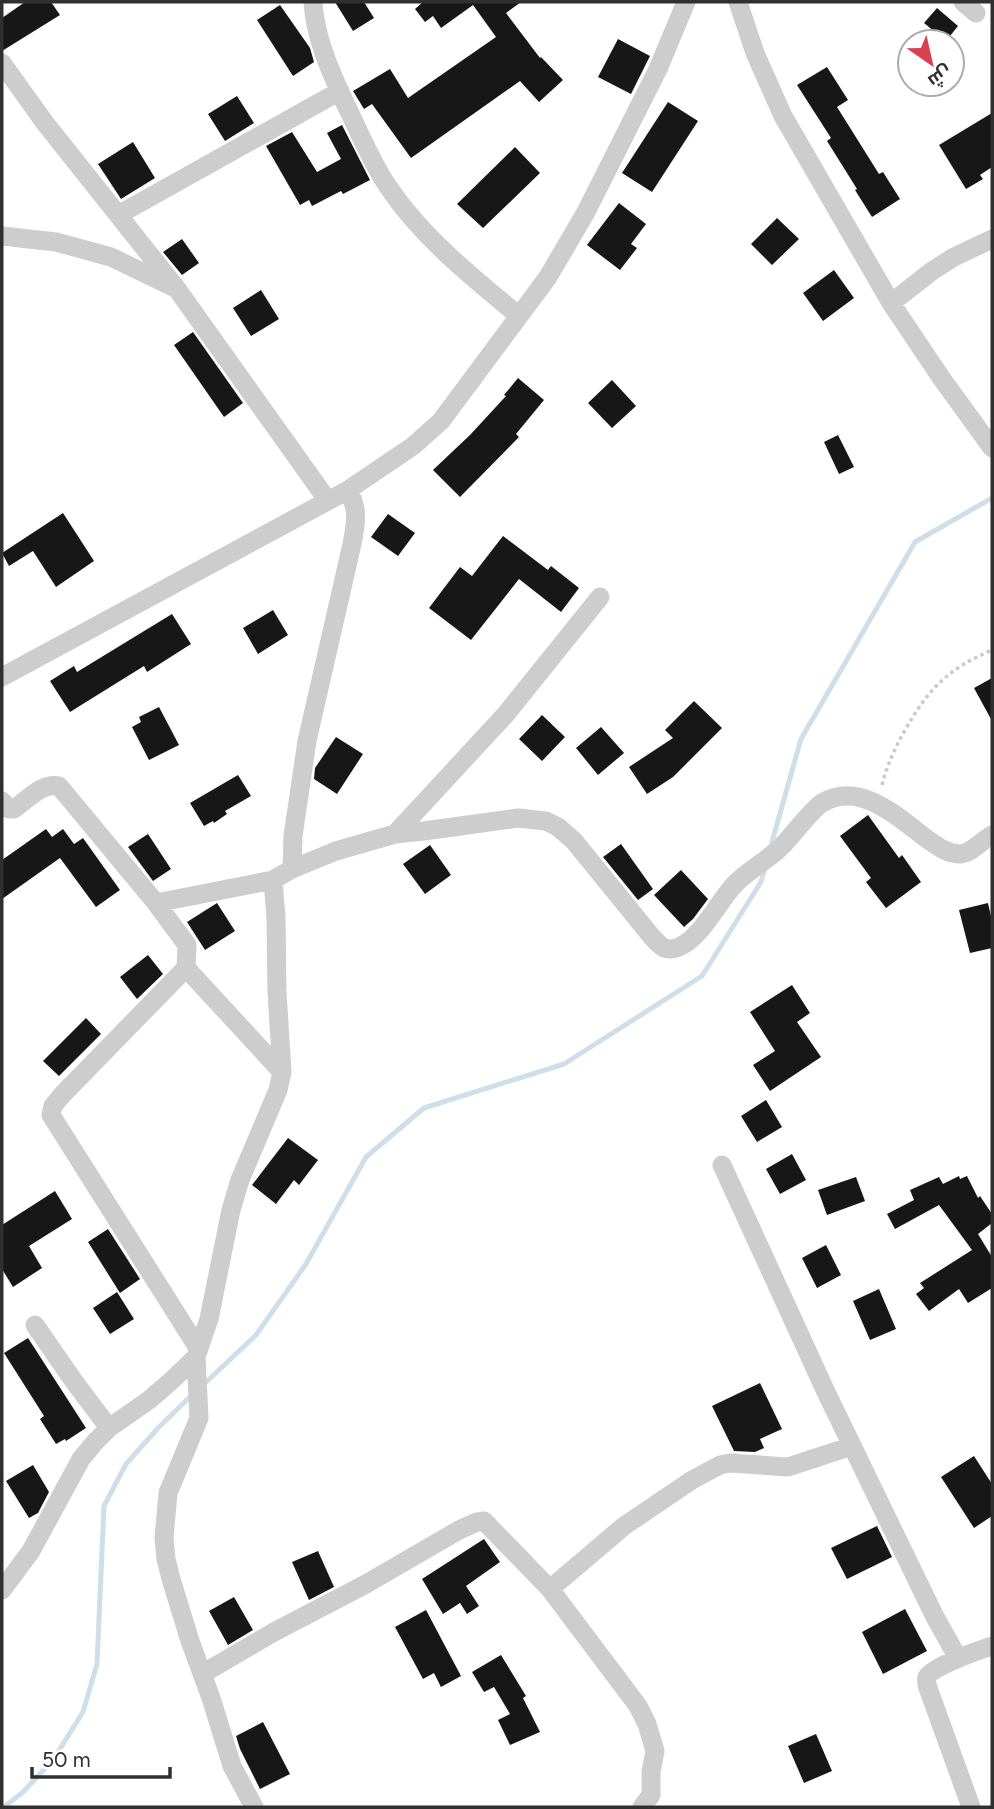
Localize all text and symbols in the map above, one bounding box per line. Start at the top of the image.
north arrow [896,28,966,98]
text: ش [924,60,957,93]
scale bar [32,1736,170,1780]
text: 50 m [42,1747,91,1772]

